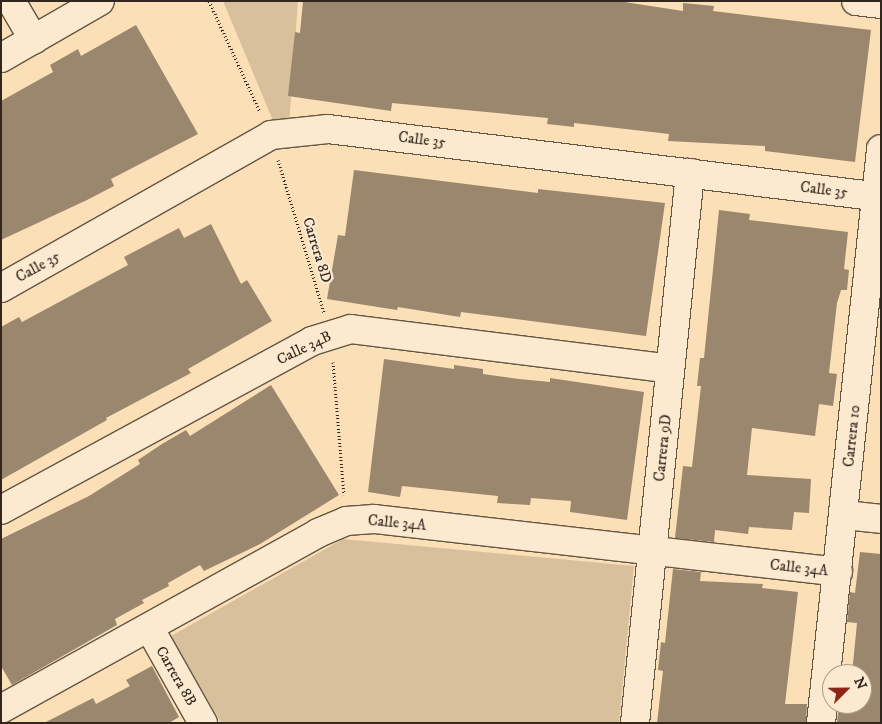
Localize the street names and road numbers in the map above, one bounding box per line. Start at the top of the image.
street label: Calle 35 [397,128,447,152]
street label: Calle 35 [799,178,849,202]
street label: Carrera 8D [299,215,335,285]
street label: Calle 35 [13,248,63,286]
street label: Calle 34B [274,327,334,369]
street label: Carrera 10 [840,404,864,468]
street label: Carrera 9D [651,413,675,483]
street label: Calle 34A [367,511,427,535]
street label: Calle 34A [769,556,829,580]
street label: Carrera 8B [152,643,200,709]

